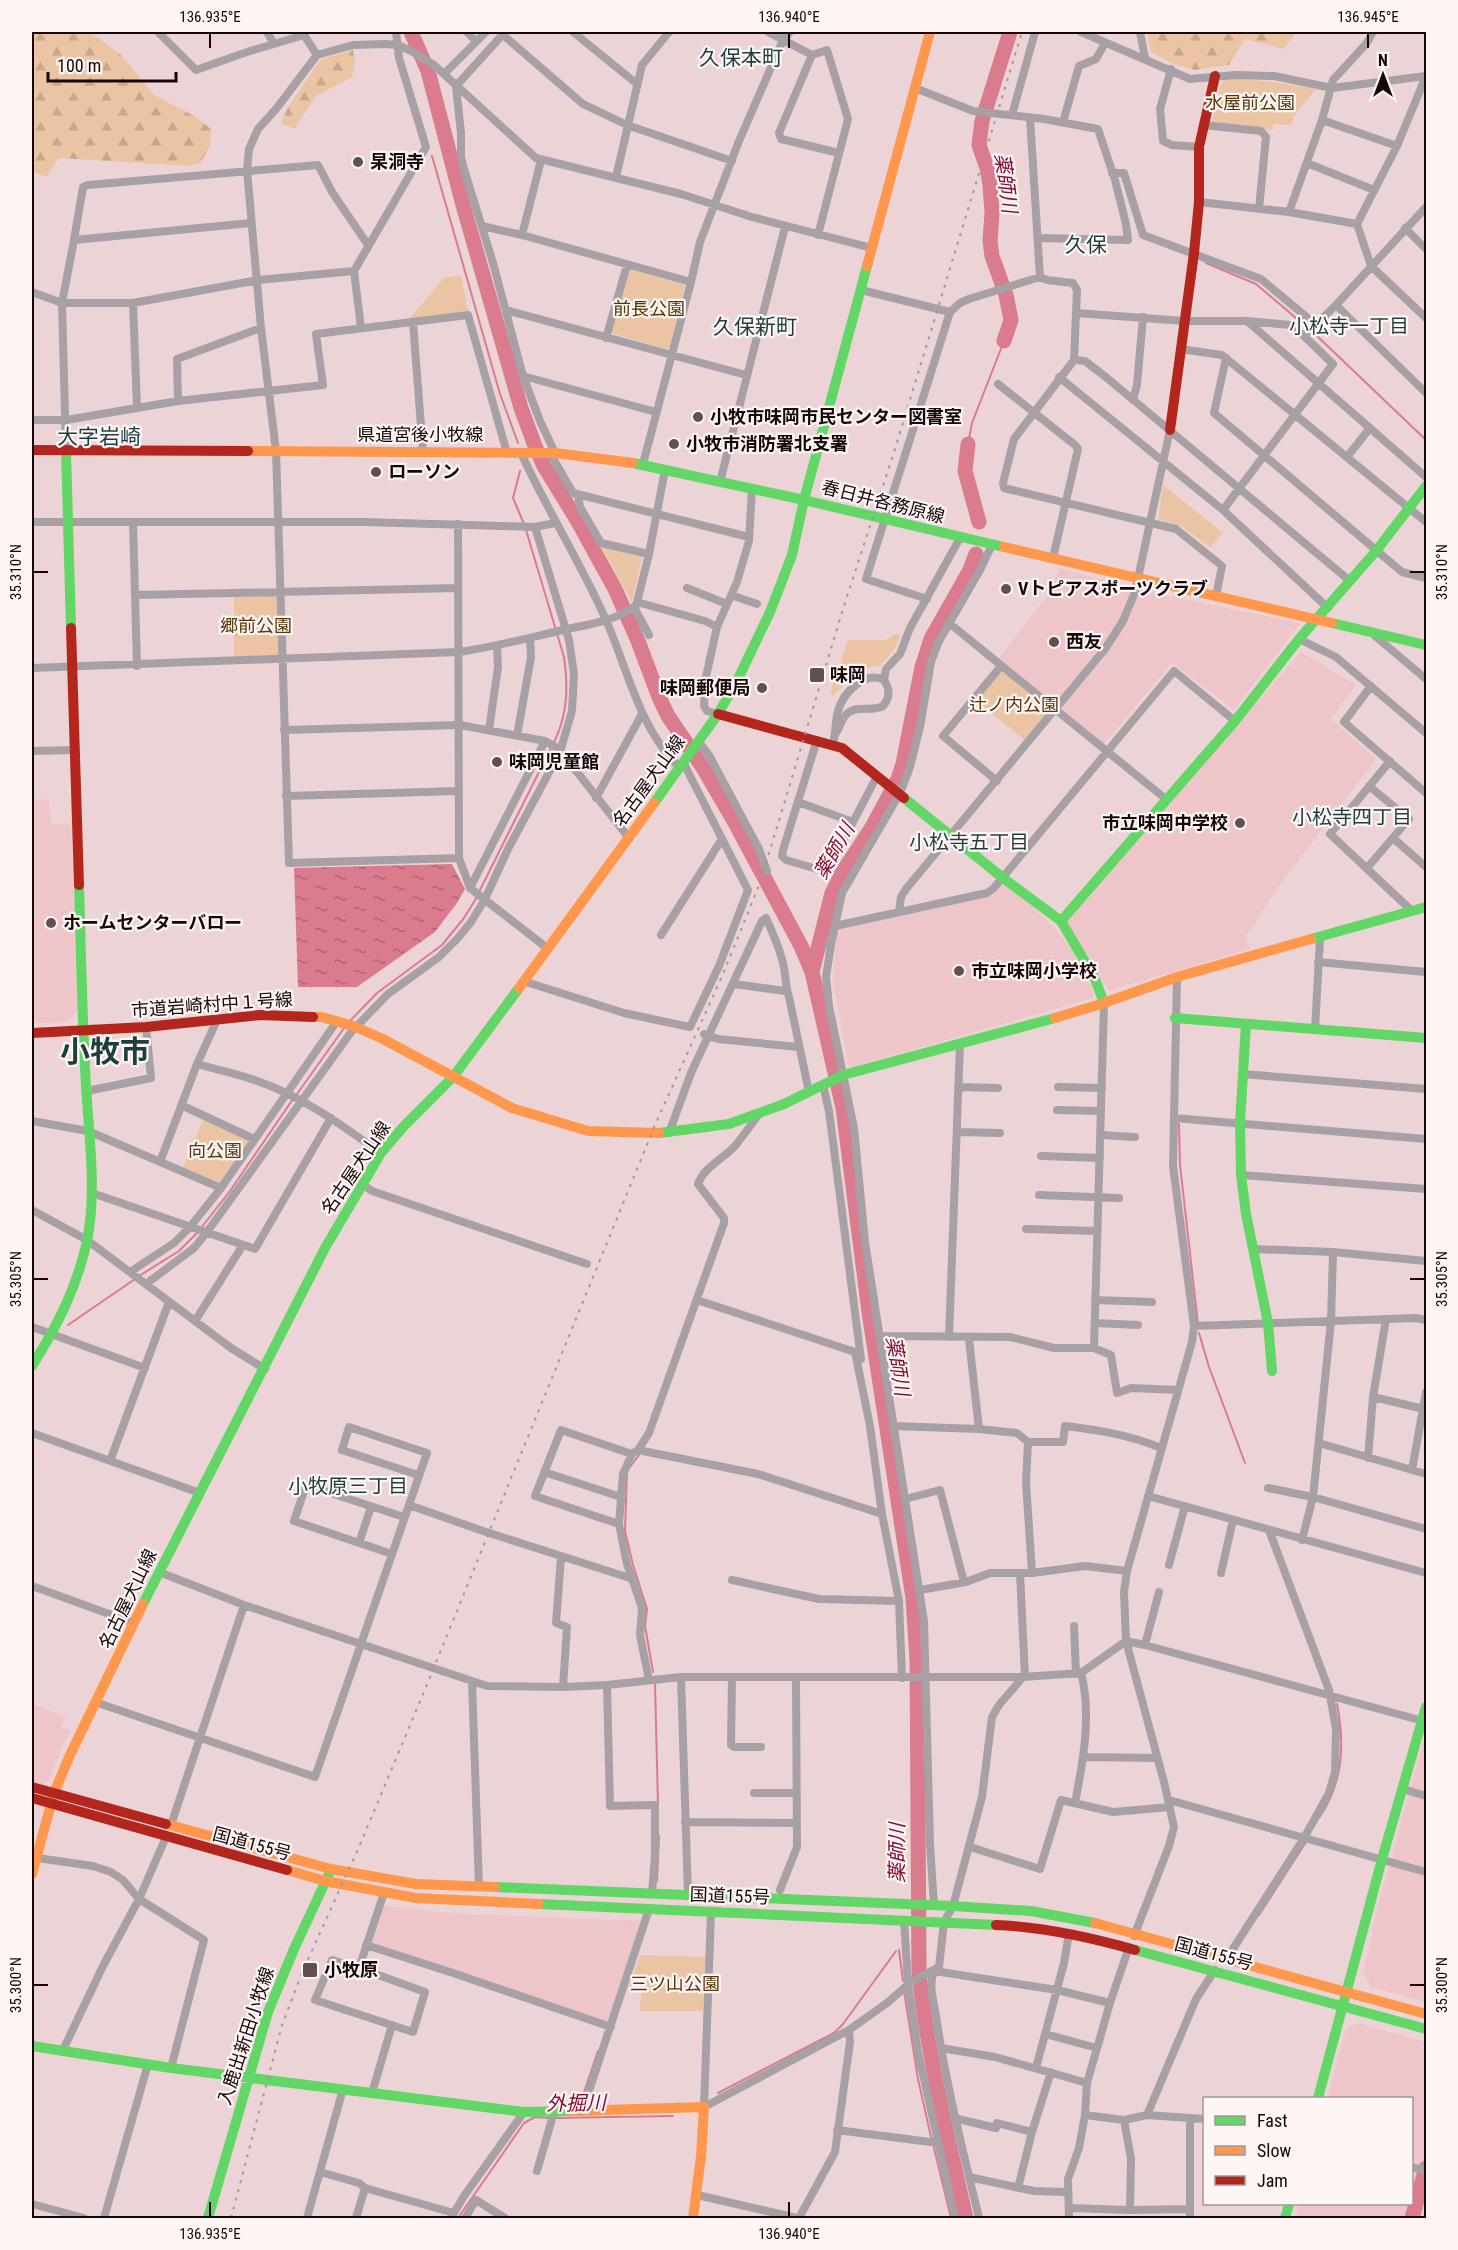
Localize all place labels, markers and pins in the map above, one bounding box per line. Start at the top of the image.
place label: 杲洞寺 [370,151,424,172]
marker: 杲洞寺 [351,155,365,169]
place label: 小牧市味岡市民センター図書室 [710,406,962,427]
marker: 小牧市味岡市民センター図書室 [691,410,705,424]
place label: 小牧市消防署北支署 [686,433,848,454]
marker: 小牧市消防署北支署 [667,437,681,451]
place label: ローソン [388,461,460,482]
marker: ローソン [369,465,383,479]
place label: Vトピアスポーツクラブ [1018,578,1208,599]
marker: Vトピアスポーツクラブ [999,582,1013,596]
place label: 西友 [1066,631,1102,652]
marker: 西友 [1047,635,1061,649]
place label: 味岡 [830,664,866,685]
marker: 味岡 [808,666,826,684]
place label: 味岡郵便局 [660,677,750,698]
marker: 味岡郵便局 [755,681,769,695]
place label: 味岡児童館 [509,751,599,772]
marker: 味岡児童館 [490,755,504,769]
place label: 市立味岡中学校 [1102,812,1228,833]
marker: 市立味岡中学校 [1233,816,1247,830]
place label: ホームセンターバロー [63,912,242,933]
marker: ホームセンターバロー [44,916,58,930]
place label: 市立味岡小学校 [971,960,1097,981]
marker: 市立味岡小学校 [952,964,966,978]
place label: 小牧原 [324,1959,378,1980]
marker: 小牧原 [301,1961,319,1979]

